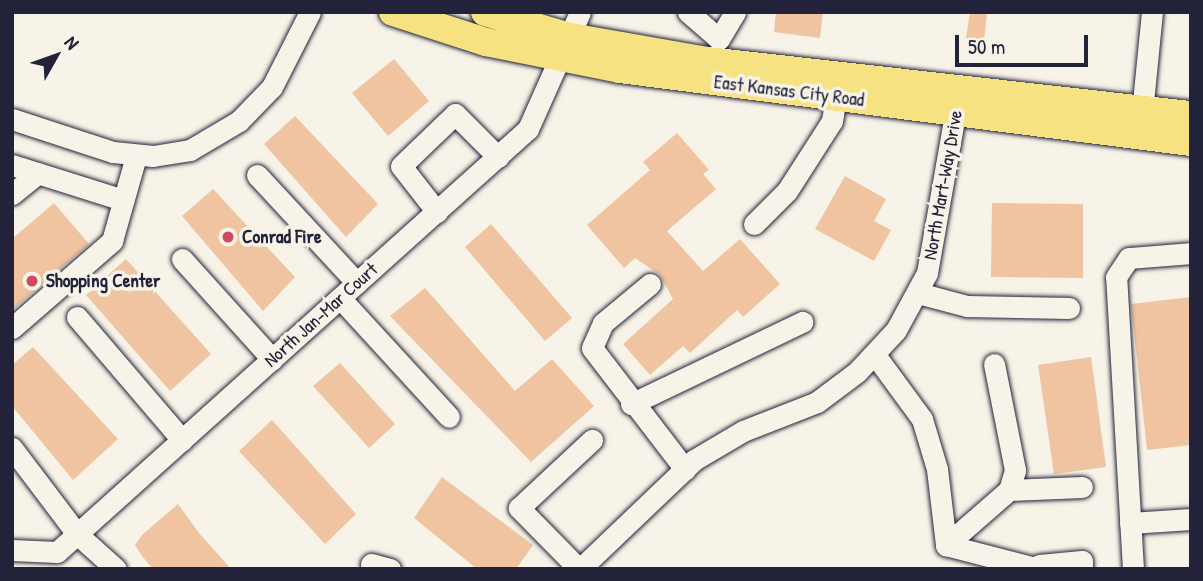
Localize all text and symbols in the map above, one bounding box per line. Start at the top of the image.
north arrow [21,21,91,91]
scale bar [958,21,1091,65]
text: N [59,30,85,55]
text: 50 m [968,32,1005,61]
street label: East Kansas City Road [713,70,865,112]
street label: North Mart-Way Drive [919,108,967,262]
place label: Conrad Fire [242,226,321,248]
marker: Conrad Fire [220,229,236,245]
street label: North Jan-Mar Court [260,258,382,372]
place label: Shopping Center [46,270,160,292]
marker: Shopping Center [24,273,40,289]

